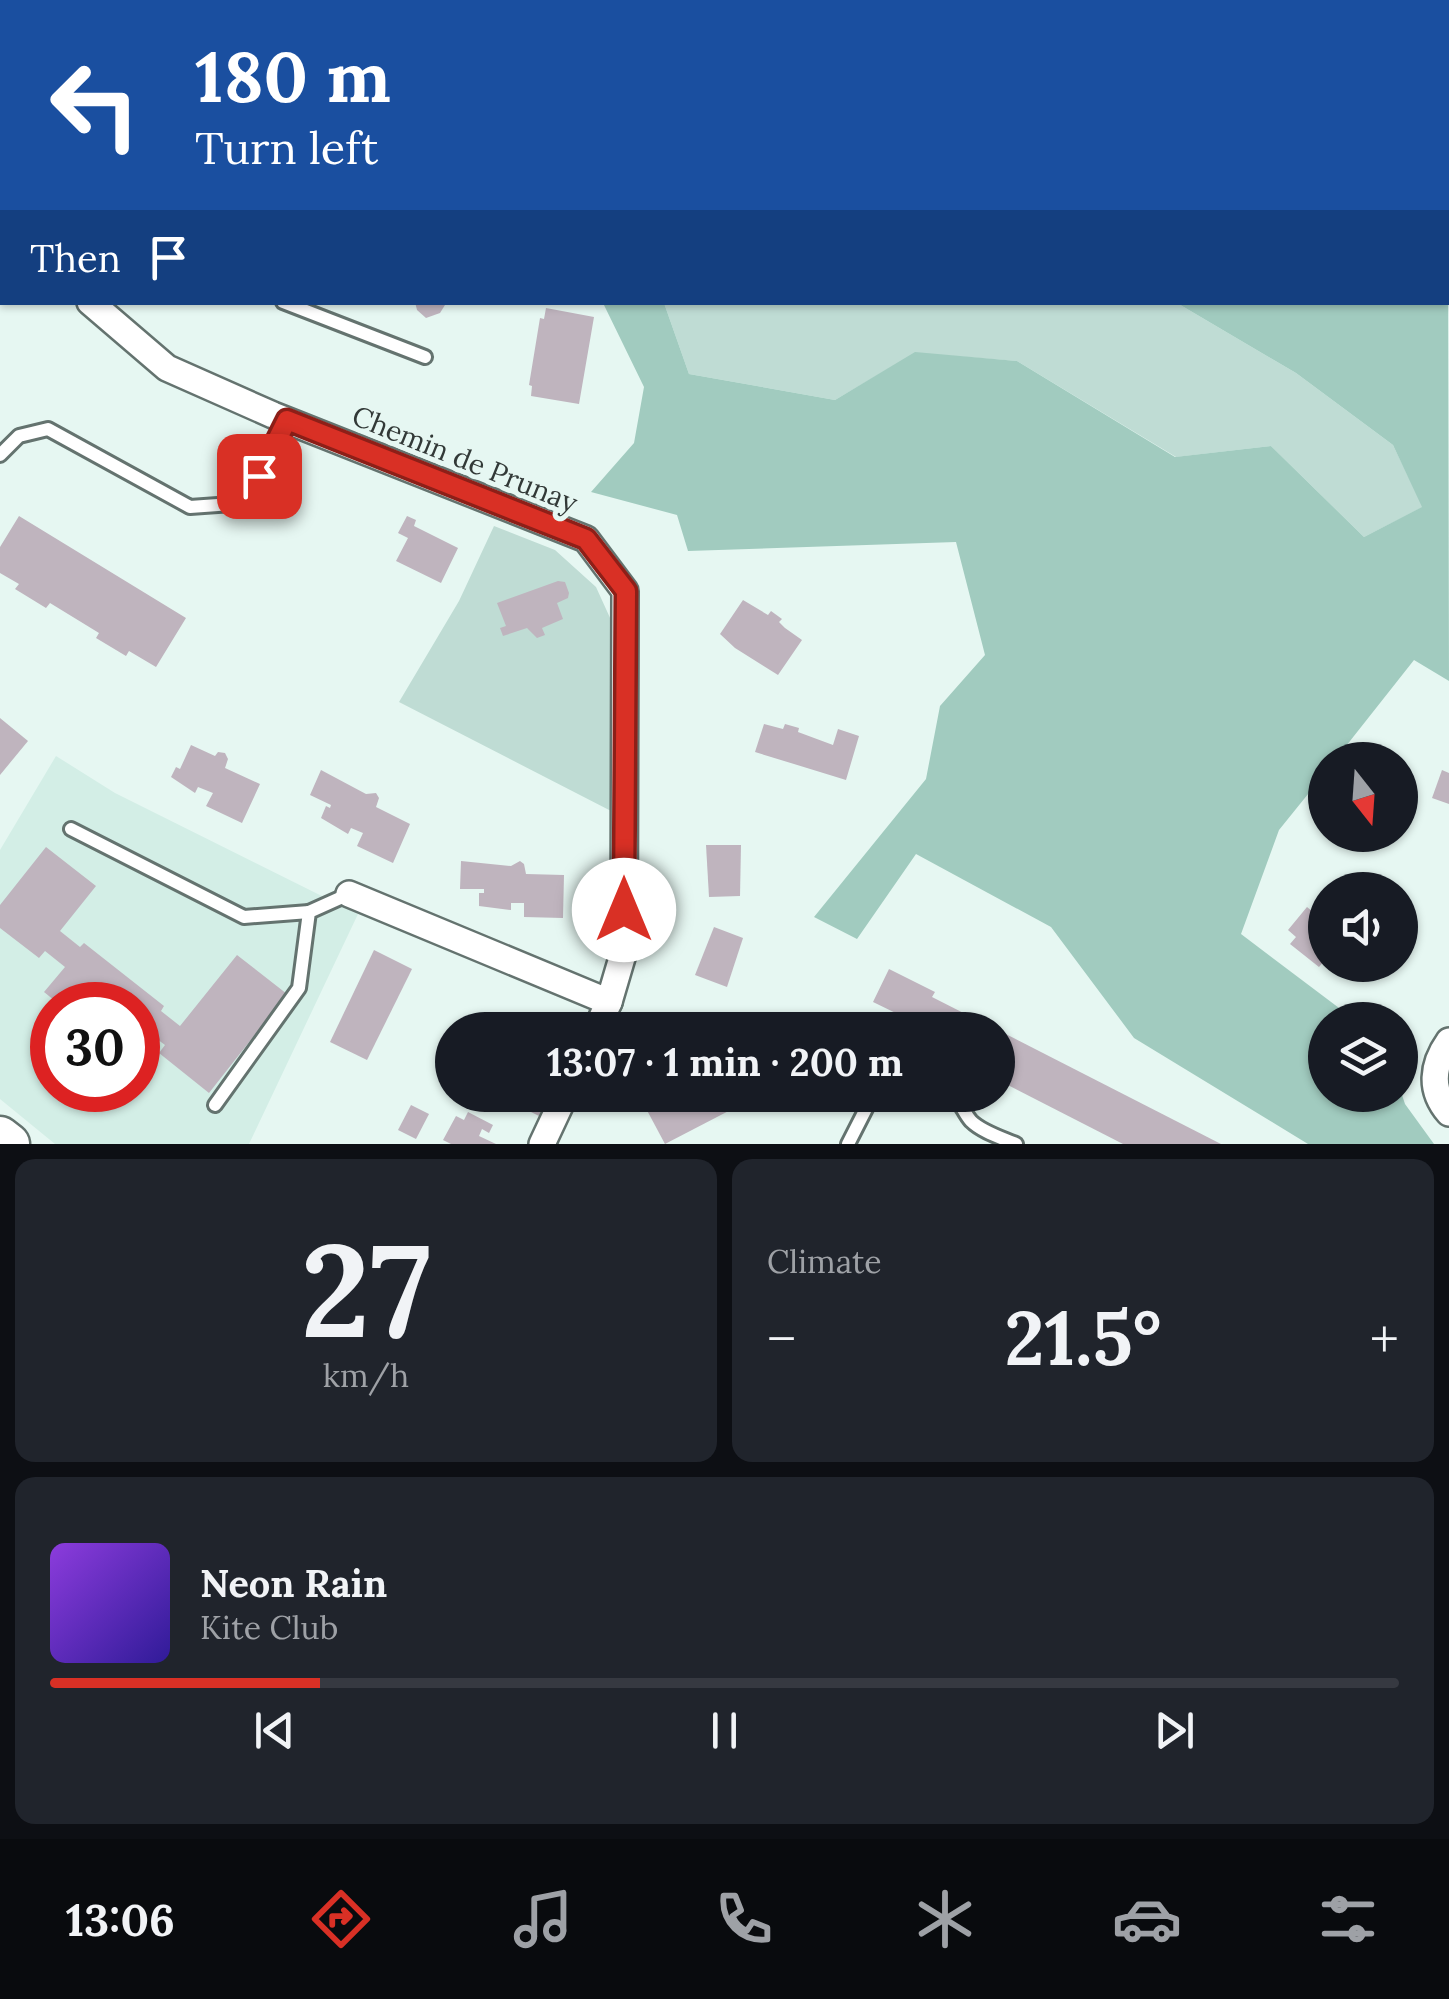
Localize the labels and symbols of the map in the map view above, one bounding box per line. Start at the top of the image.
street label: Chemin de Prunay [347,397,583,521]
pin [217,434,302,519]
north arrow [1308,742,1418,852]
position arrow [572,858,676,962]
speed limit sign: 30 [30,982,160,1112]

